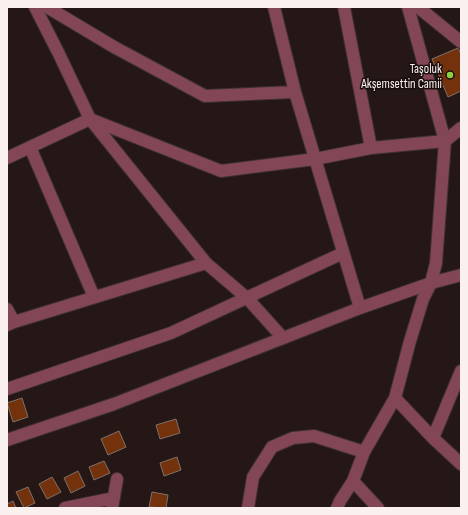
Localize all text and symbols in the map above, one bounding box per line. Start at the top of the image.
place label: Taşoluk Akşemsettin Camii [360,61,442,92]
marker: Taşoluk Akşemsettin Camii [445,70,455,80]

